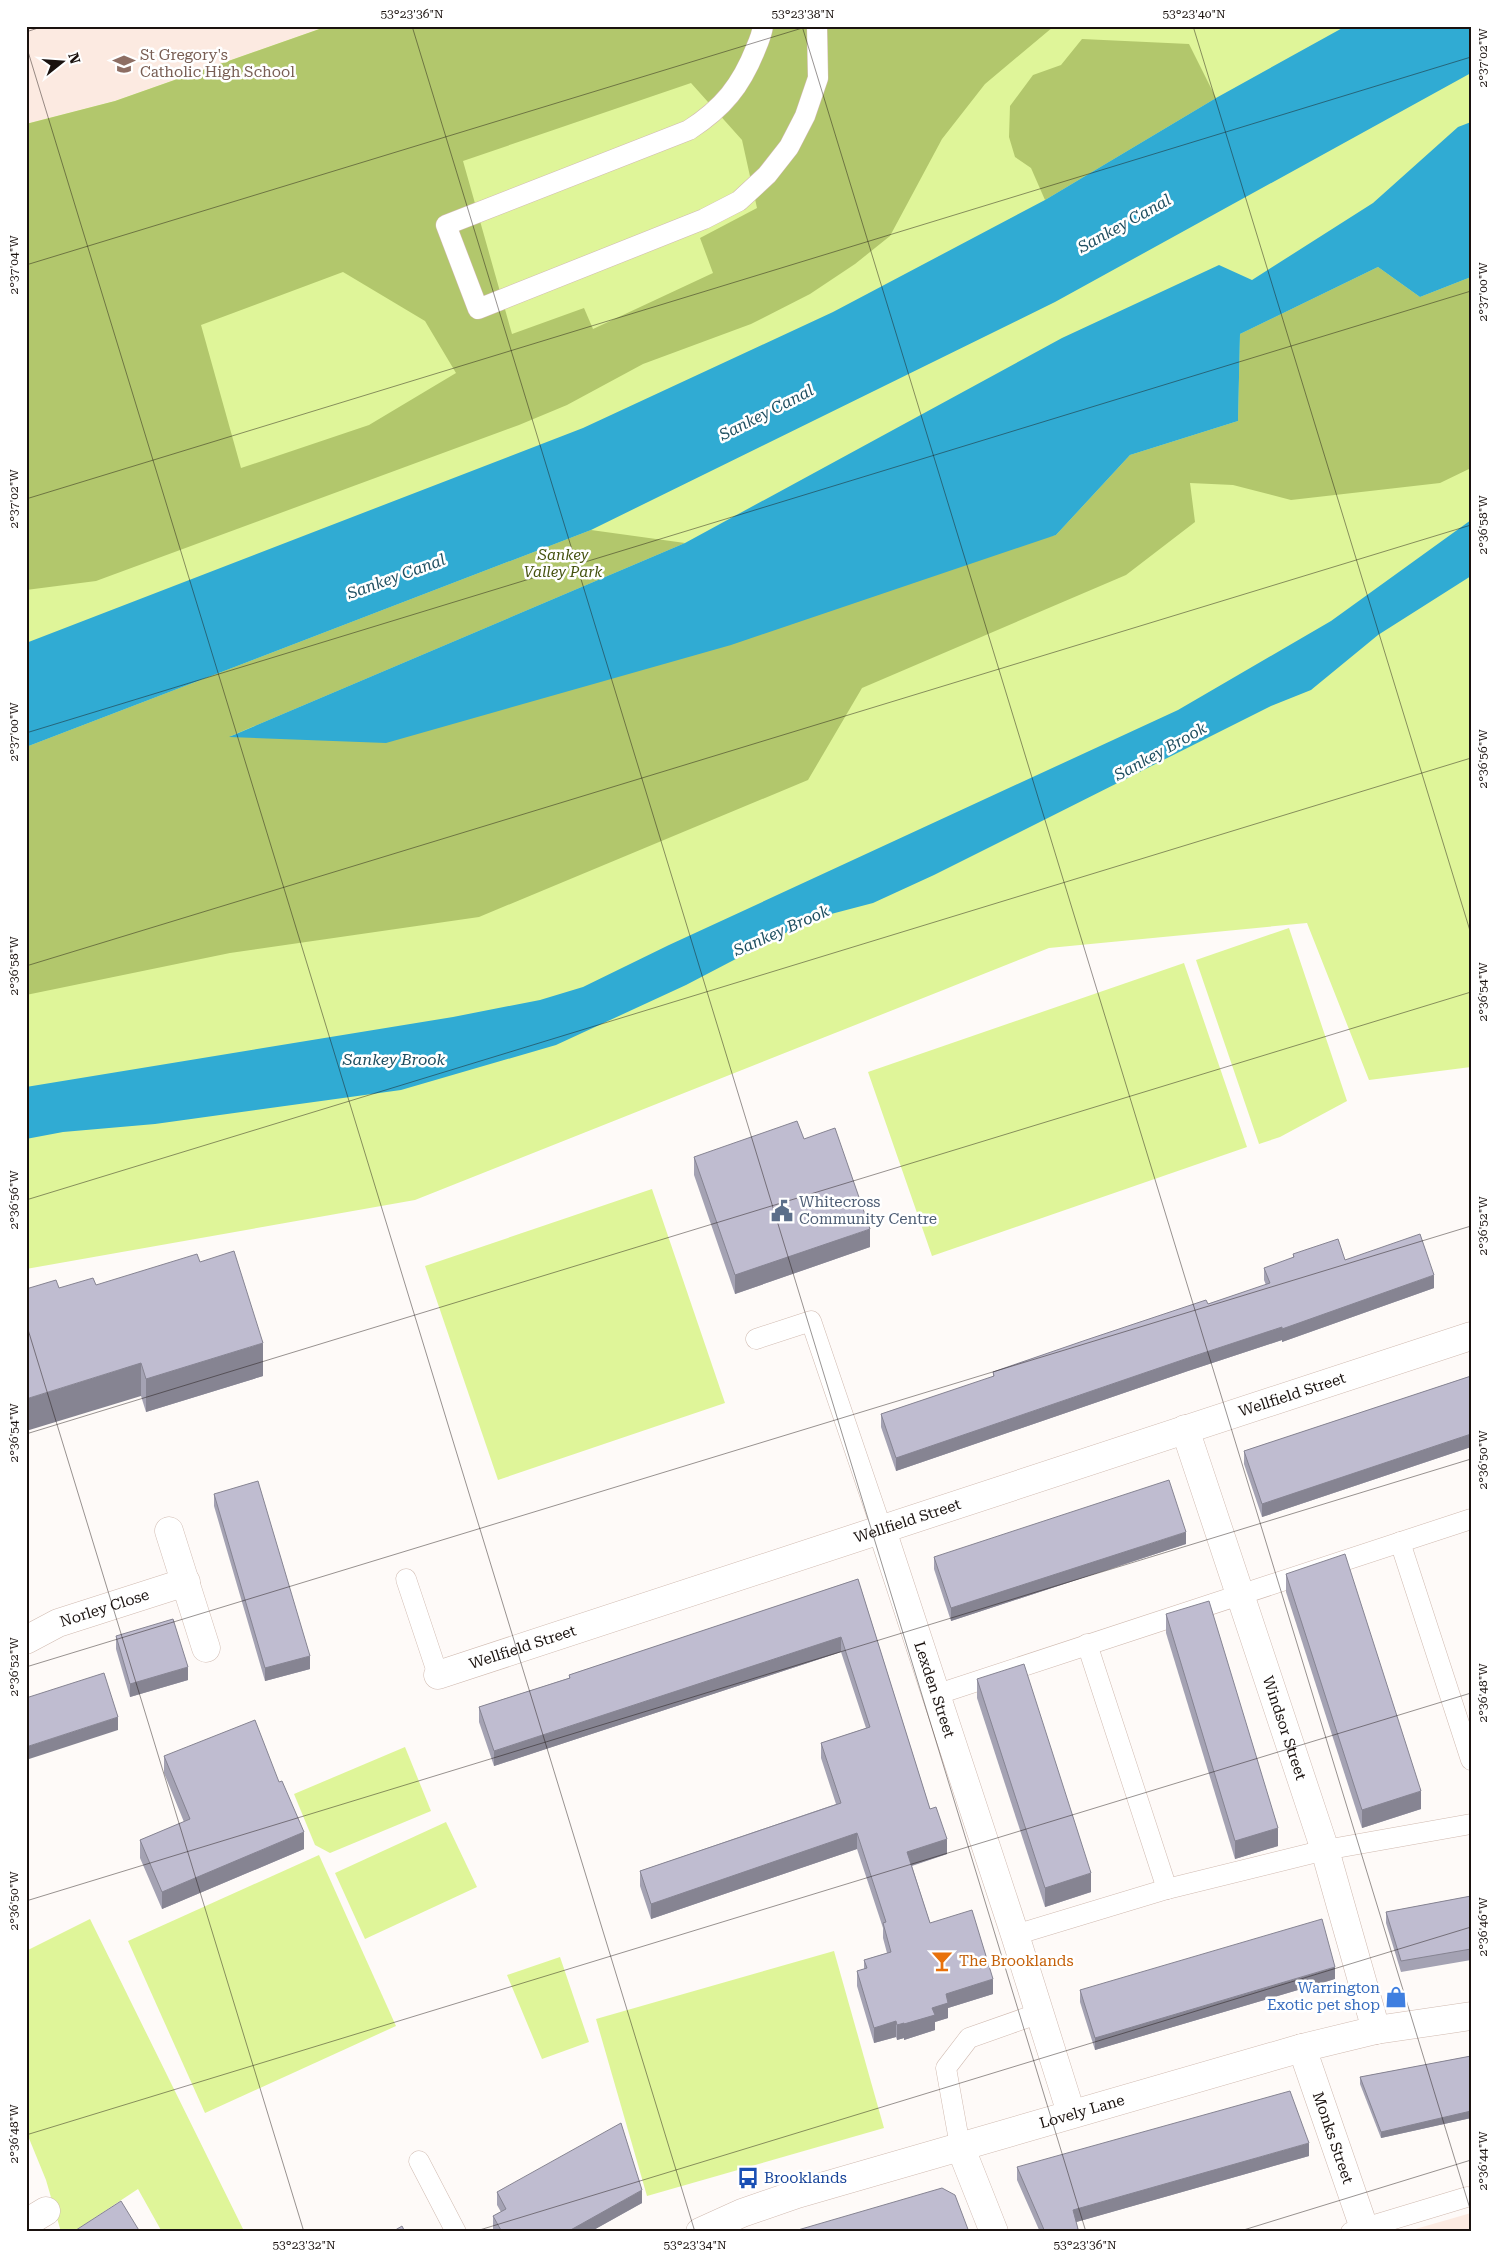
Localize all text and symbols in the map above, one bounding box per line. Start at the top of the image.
text: 53°23'36"N [380,7,444,21]
text: 53°23'38"N [771,7,835,21]
text: 53°23'40"N [1162,7,1226,21]
text: 2°37'02"W [1476,28,1490,88]
north arrow [38,38,88,88]
place label: St Gregory's Catholic High School [140,46,295,81]
text: N [65,51,84,66]
school or university icon: St Gregory's Catholic High School [111,51,137,77]
water label: Sankey Canal [1074,190,1174,257]
text: 2°37'04"W [7,235,21,295]
text: 2°37'00"W [1476,262,1490,322]
water label: Sankey Canal [715,380,817,445]
text: 2°37'02"W [7,469,21,529]
text: 2°36'58"W [1476,495,1490,555]
park label: Sankey Valley Park [524,546,603,581]
water label: Sankey Canal [343,550,448,603]
text: 2°37'00"W [7,702,21,762]
water label: Sankey Brook [1110,718,1210,785]
text: 2°36'56"W [1476,729,1490,789]
water label: Sankey Brook [730,901,832,960]
text: 2°36'58"W [7,936,21,996]
text: 2°36'54"W [1476,962,1490,1022]
water label: Sankey Brook [342,1050,446,1069]
text: 2°36'56"W [7,1170,21,1230]
place label: Whitecross Community Centre [799,1193,937,1228]
text: 2°36'52"W [1476,1196,1490,1256]
public building icon: Whitecross Community Centre [769,1198,795,1224]
street label: Wellfield Street [1236,1369,1348,1421]
text: 2°36'54"W [7,1403,21,1463]
text: 2°36'50"W [1476,1430,1490,1490]
street label: Wellfield Street [852,1495,963,1547]
street label: Norley Close [58,1585,151,1631]
street label: Wellfield Street [467,1621,579,1673]
text: 2°36'52"W [7,1637,21,1697]
street label: Lexden Street [910,1639,959,1740]
text: 2°36'48"W [1476,1663,1490,1723]
street label: Windsor Street [1259,1674,1310,1783]
text: 2°36'50"W [7,1871,21,1931]
text: 2°36'46"W [1476,1897,1490,1957]
bar icon: The Brooklands [929,1948,955,1974]
place label: The Brooklands [959,1952,1074,1970]
place label: Warrington Exotic pet shop [1267,1979,1380,2014]
shop icon: Warrington Exotic pet shop [1383,1984,1409,2010]
street label: Monks Street [1309,2089,1357,2187]
street label: Lovely Lane [1037,2091,1127,2132]
text: 2°36'48"W [7,2104,21,2164]
text: 2°36'44"W [1476,2131,1490,2191]
bus stop icon: Brooklands [735,2165,761,2191]
place label: Brooklands [764,2169,847,2187]
text: 53°23'32"N [272,2238,336,2252]
text: 53°23'34"N [663,2238,727,2252]
text: 53°23'36"N [1053,2238,1117,2252]

